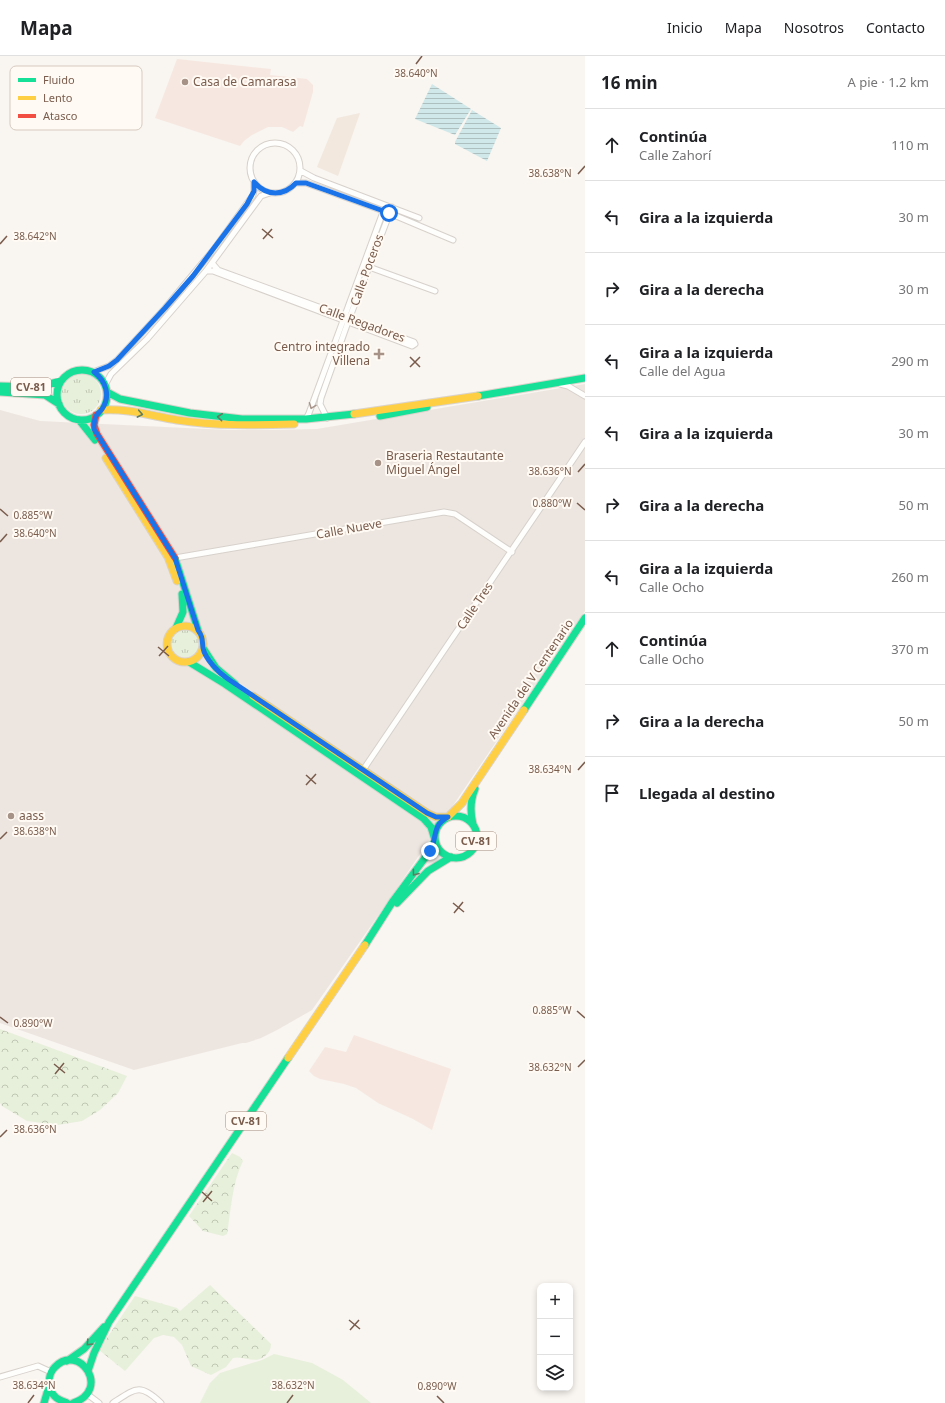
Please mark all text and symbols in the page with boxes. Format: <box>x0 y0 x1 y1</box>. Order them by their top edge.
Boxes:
text: Mapa <box>20 15 73 41</box>
text: Inicio <box>667 18 703 37</box>
text: Mapa <box>725 18 762 37</box>
text: Nosotros <box>784 18 844 37</box>
text: Contacto <box>866 18 925 37</box>
legend <box>10 66 142 130</box>
text: 38.640°N <box>394 66 438 80</box>
text: 16 min <box>601 71 658 94</box>
text: Fluido <box>43 72 75 87</box>
place label: Casa de Camarasa <box>193 73 296 90</box>
text: A pie · 1.2 km <box>848 73 929 91</box>
marker: Casa de Camarasa <box>180 77 190 87</box>
text: Lento <box>43 90 73 105</box>
text: Atasco <box>43 108 78 123</box>
text: Continúa <box>639 126 707 146</box>
icon: ahead <box>601 134 623 156</box>
text: 110 m <box>891 136 929 154</box>
text: Calle Zahorí <box>639 146 711 164</box>
text: 38.638°N <box>528 166 572 180</box>
route start <box>380 204 398 222</box>
icon: left <box>601 206 623 228</box>
text: Gira a la izquierda <box>639 207 773 227</box>
text: 30 m <box>899 208 929 226</box>
text: 38.642°N <box>13 229 57 243</box>
street label: Calle Poceros <box>346 231 387 308</box>
icon: right <box>601 278 623 300</box>
text: Gira a la derecha <box>639 279 764 299</box>
text: 30 m <box>899 280 929 298</box>
street label: Calle Regadores <box>317 299 408 346</box>
place label: Centro integrado Villena <box>274 338 370 369</box>
text: Gira a la izquierda <box>639 342 773 362</box>
marker: Centro integrado Villena <box>373 348 385 360</box>
icon: left <box>601 350 623 372</box>
text: 290 m <box>891 352 929 370</box>
text: Calle del Agua <box>639 362 726 380</box>
road number: CV-81 <box>11 378 51 396</box>
one-way arrow <box>308 402 316 409</box>
one-way arrow <box>137 409 143 418</box>
one-way arrow <box>217 413 223 422</box>
icon: left <box>601 422 623 444</box>
text: Gira a la izquierda <box>639 423 773 443</box>
text: 30 m <box>899 424 929 442</box>
place label: Braseria Restautante Miguel Ángel <box>386 447 504 478</box>
marker: Braseria Restautante Miguel Ángel <box>373 458 383 468</box>
text: 38.636°N <box>528 464 572 478</box>
icon: right <box>601 494 623 516</box>
text: Gira a la derecha <box>639 495 764 515</box>
text: 0.880°W <box>532 496 572 510</box>
text: 50 m <box>899 496 929 514</box>
text: 0.885°W <box>13 508 53 522</box>
street label: Calle Nueve <box>315 514 383 543</box>
text: 38.640°N <box>13 526 57 540</box>
text: Gira a la izquierda <box>639 558 773 578</box>
icon: left <box>601 566 623 588</box>
text: 260 m <box>891 568 929 586</box>
street label: Calle Tres <box>453 578 497 633</box>
text: Calle Ocho <box>639 578 704 596</box>
street label: Avenida del V Centenario <box>484 615 577 742</box>
text: Continúa <box>639 630 707 650</box>
icon: ahead <box>601 638 623 660</box>
text: 370 m <box>891 640 929 658</box>
text: Calle Ocho <box>639 650 704 668</box>
icon: right <box>601 710 623 732</box>
text: Gira a la derecha <box>639 711 764 731</box>
text: 50 m <box>899 712 929 730</box>
text: 38.634°N <box>528 762 572 776</box>
icon: arrive <box>601 782 623 804</box>
text: Llegada al destino <box>639 783 775 803</box>
place label: aass <box>19 807 44 824</box>
marker: aass <box>6 811 16 821</box>
text: 38.638°N <box>13 824 57 838</box>
road number: CV-81 <box>456 832 496 850</box>
route end <box>421 842 439 860</box>
one-way arrow <box>412 868 419 875</box>
text: 0.885°W <box>532 1003 572 1017</box>
text: 0.890°W <box>13 1016 53 1030</box>
text: 38.632°N <box>528 1060 572 1074</box>
road number: CV-81 <box>226 1112 266 1130</box>
text: 38.636°N <box>13 1122 57 1136</box>
map controls <box>537 1283 573 1391</box>
button: + <box>537 1283 573 1319</box>
button: − <box>537 1319 573 1355</box>
one-way arrow <box>86 1338 94 1346</box>
button: layers <box>537 1355 573 1391</box>
text: 38.634°N <box>12 1378 56 1392</box>
text: 38.632°N <box>271 1378 315 1392</box>
text: 0.890°W <box>417 1379 457 1393</box>

